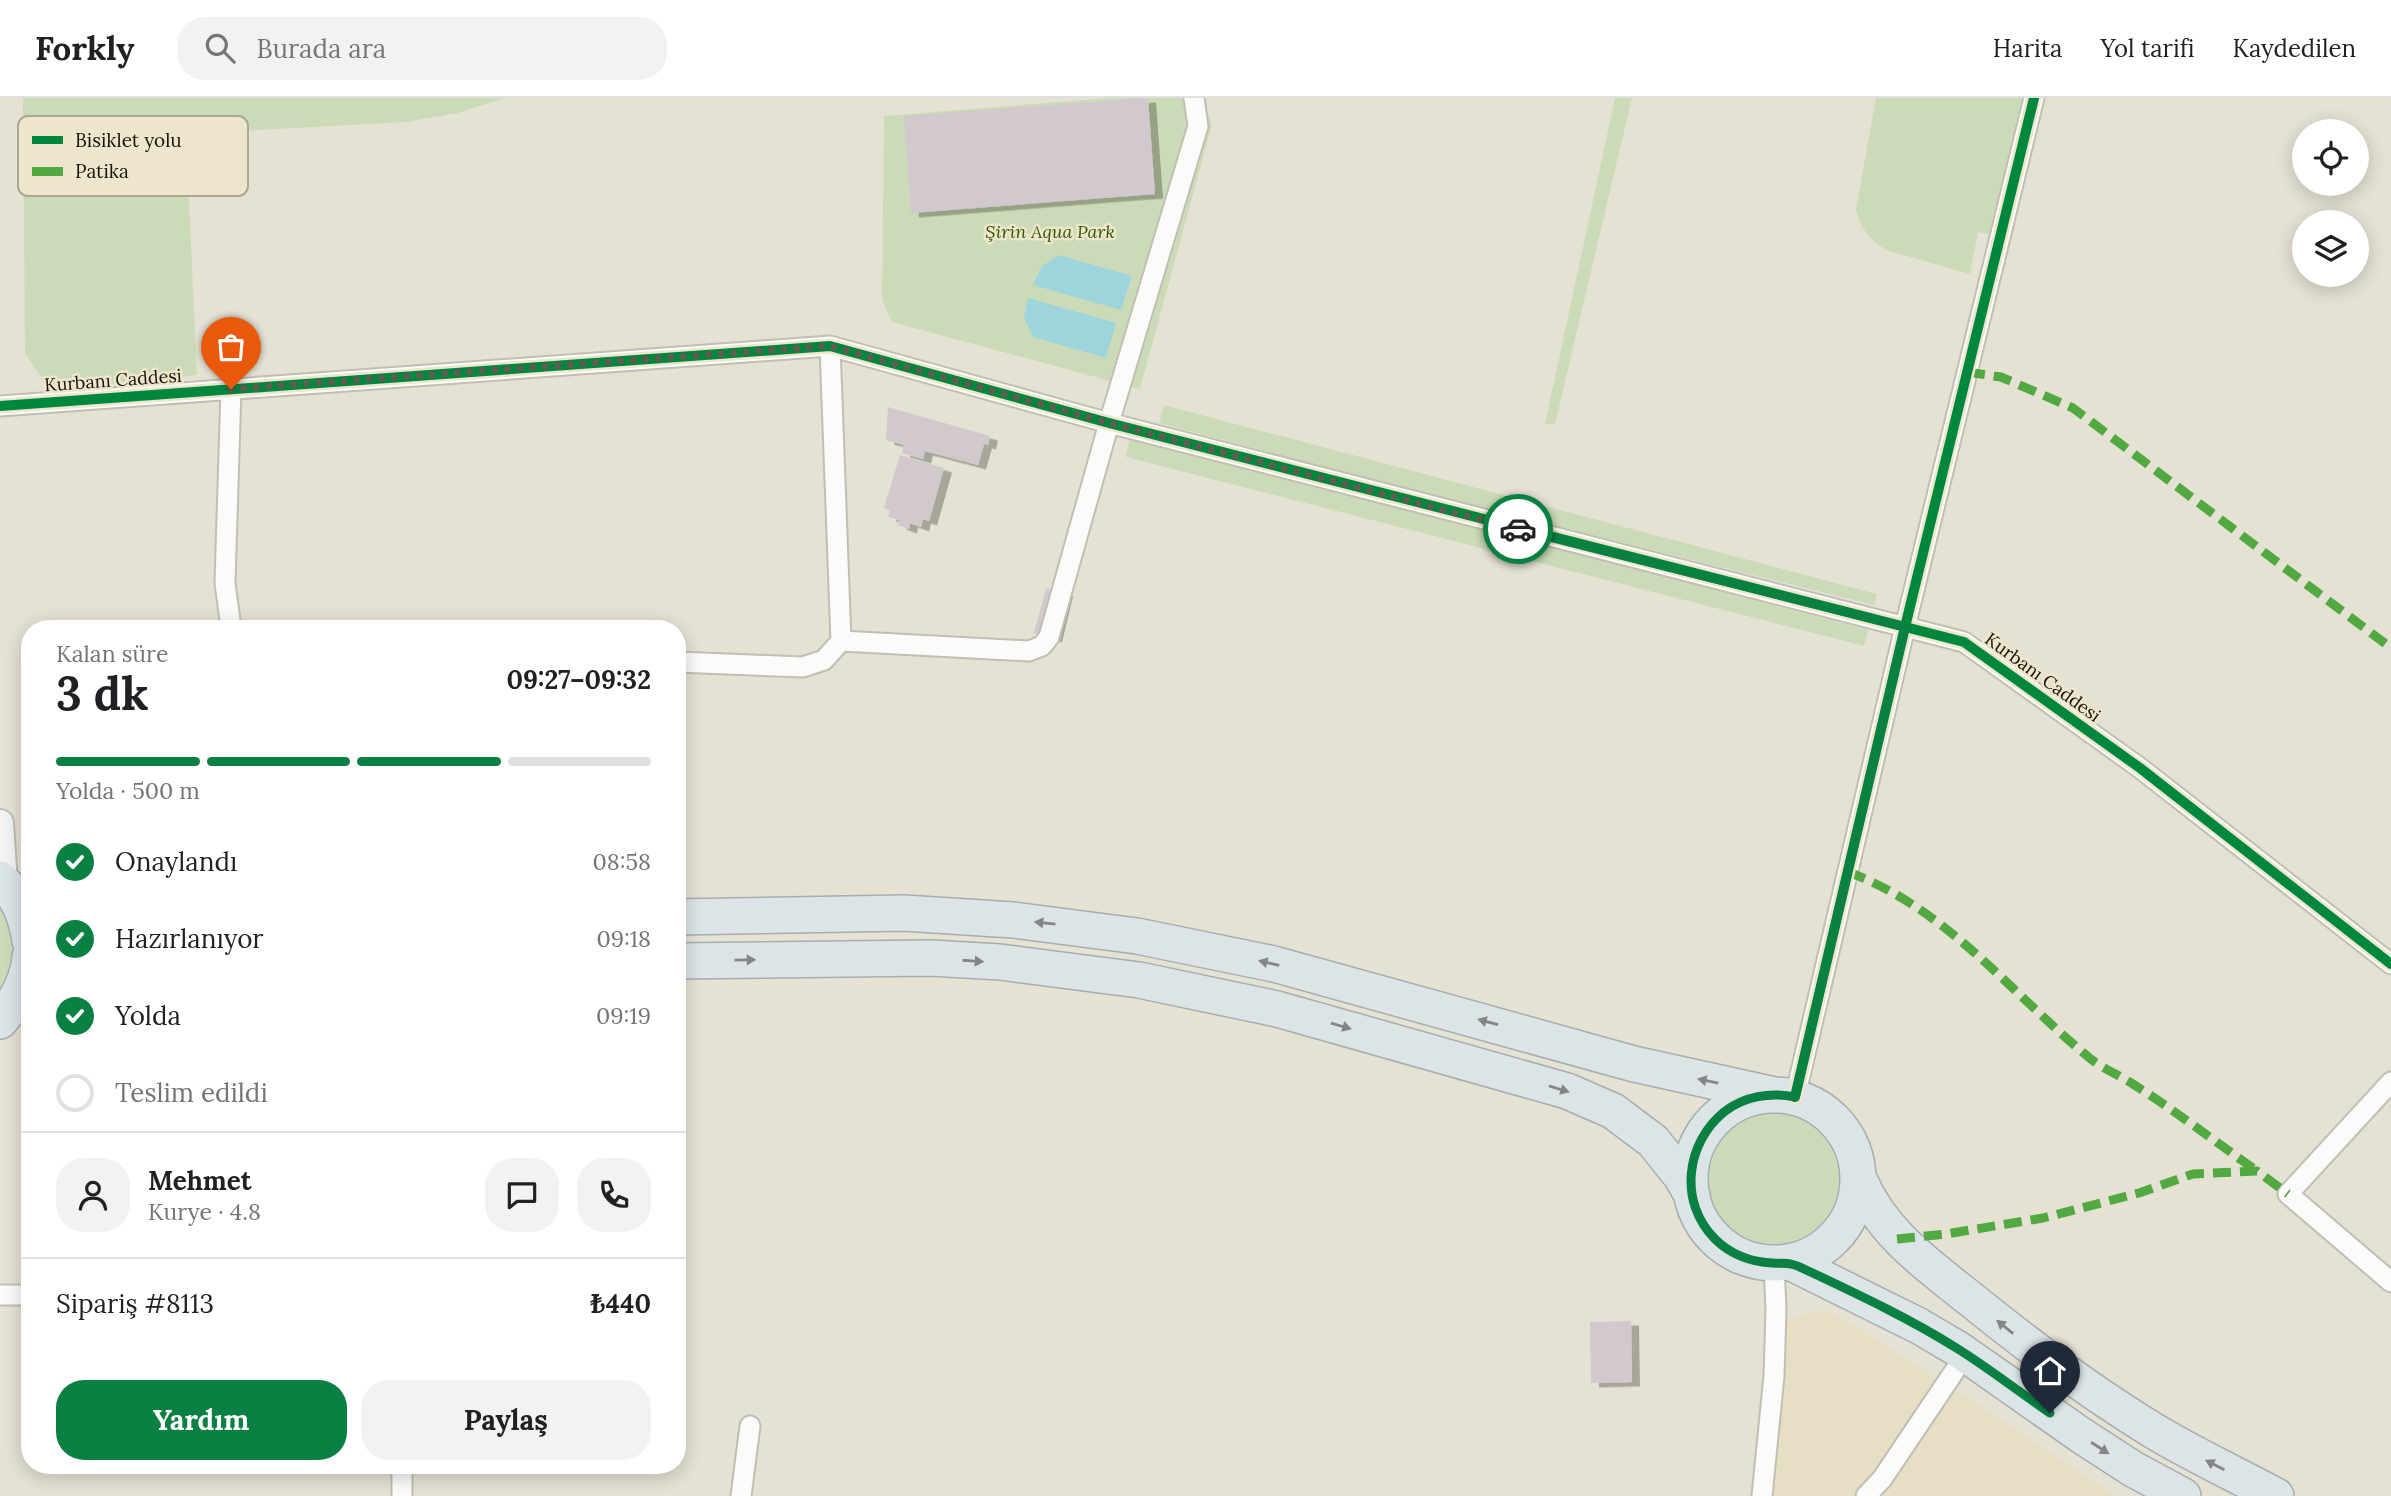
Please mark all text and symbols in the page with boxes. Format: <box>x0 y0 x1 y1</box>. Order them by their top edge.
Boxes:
search box <box>177 17 667 80</box>
text: Forkly <box>35 27 135 69</box>
icon: search <box>201 29 239 67</box>
text: Burada ara <box>257 32 386 65</box>
text: Harita <box>1993 33 2062 64</box>
text: Yol tarifi <box>2100 33 2195 64</box>
text: Kaydedilen <box>2233 33 2356 64</box>
legend <box>18 116 248 196</box>
map controls <box>2292 119 2369 287</box>
button: locate <box>2292 119 2369 196</box>
text: Bisiklet yolu <box>75 128 182 152</box>
text: Patika <box>75 159 129 183</box>
button: layers <box>2292 210 2369 287</box>
park label: Şirin Aqua Park <box>985 220 1115 243</box>
pin <box>201 317 261 389</box>
icon: bag <box>212 328 250 366</box>
street label: Kurbanı Caddesi <box>44 364 182 396</box>
courier <box>1483 494 1553 564</box>
icon: car <box>1499 510 1537 548</box>
street label: Kurbanı Caddesi <box>1981 627 2105 727</box>
text: Kalan süre <box>56 639 168 668</box>
text: 09:27–09:32 <box>506 663 651 696</box>
text: 3 dk <box>56 664 149 723</box>
text: Yolda · 500 m <box>56 776 200 805</box>
icon: check <box>56 843 94 881</box>
text: Onaylandı <box>115 845 237 878</box>
text: 08:58 <box>593 847 651 876</box>
one-way arrow <box>1034 918 1056 929</box>
icon: check <box>56 920 94 958</box>
text: Hazırlanıyor <box>115 922 264 955</box>
text: 09:18 <box>596 924 651 953</box>
one-way arrow <box>735 954 757 966</box>
one-way arrow <box>962 955 984 966</box>
one-way arrow <box>1258 957 1280 968</box>
icon: check <box>56 997 94 1035</box>
text: Yolda <box>115 999 181 1032</box>
text: 09:19 <box>596 1001 651 1030</box>
one-way arrow <box>1477 1017 1498 1027</box>
one-way arrow <box>1330 1021 1352 1032</box>
text: Teslim edildi <box>115 1076 268 1109</box>
one-way arrow <box>1697 1076 1719 1087</box>
one-way arrow <box>1549 1085 1570 1095</box>
button: person <box>56 1158 130 1232</box>
button: chat <box>485 1158 559 1232</box>
button: phone <box>577 1158 651 1232</box>
text: Mehmet <box>148 1164 251 1197</box>
text: Kurye · 4.8 <box>148 1197 261 1226</box>
text: Sipariş #8113 <box>56 1287 214 1320</box>
text: ₺440 <box>590 1287 651 1320</box>
one-way arrow <box>1996 1320 2014 1335</box>
pin <box>2020 1341 2080 1413</box>
icon: home <box>2031 1352 2069 1390</box>
button: Yardım <box>56 1380 347 1460</box>
button: Paylaş <box>361 1380 651 1460</box>
one-way arrow <box>2090 1441 2110 1454</box>
one-way arrow <box>2205 1459 2225 1470</box>

